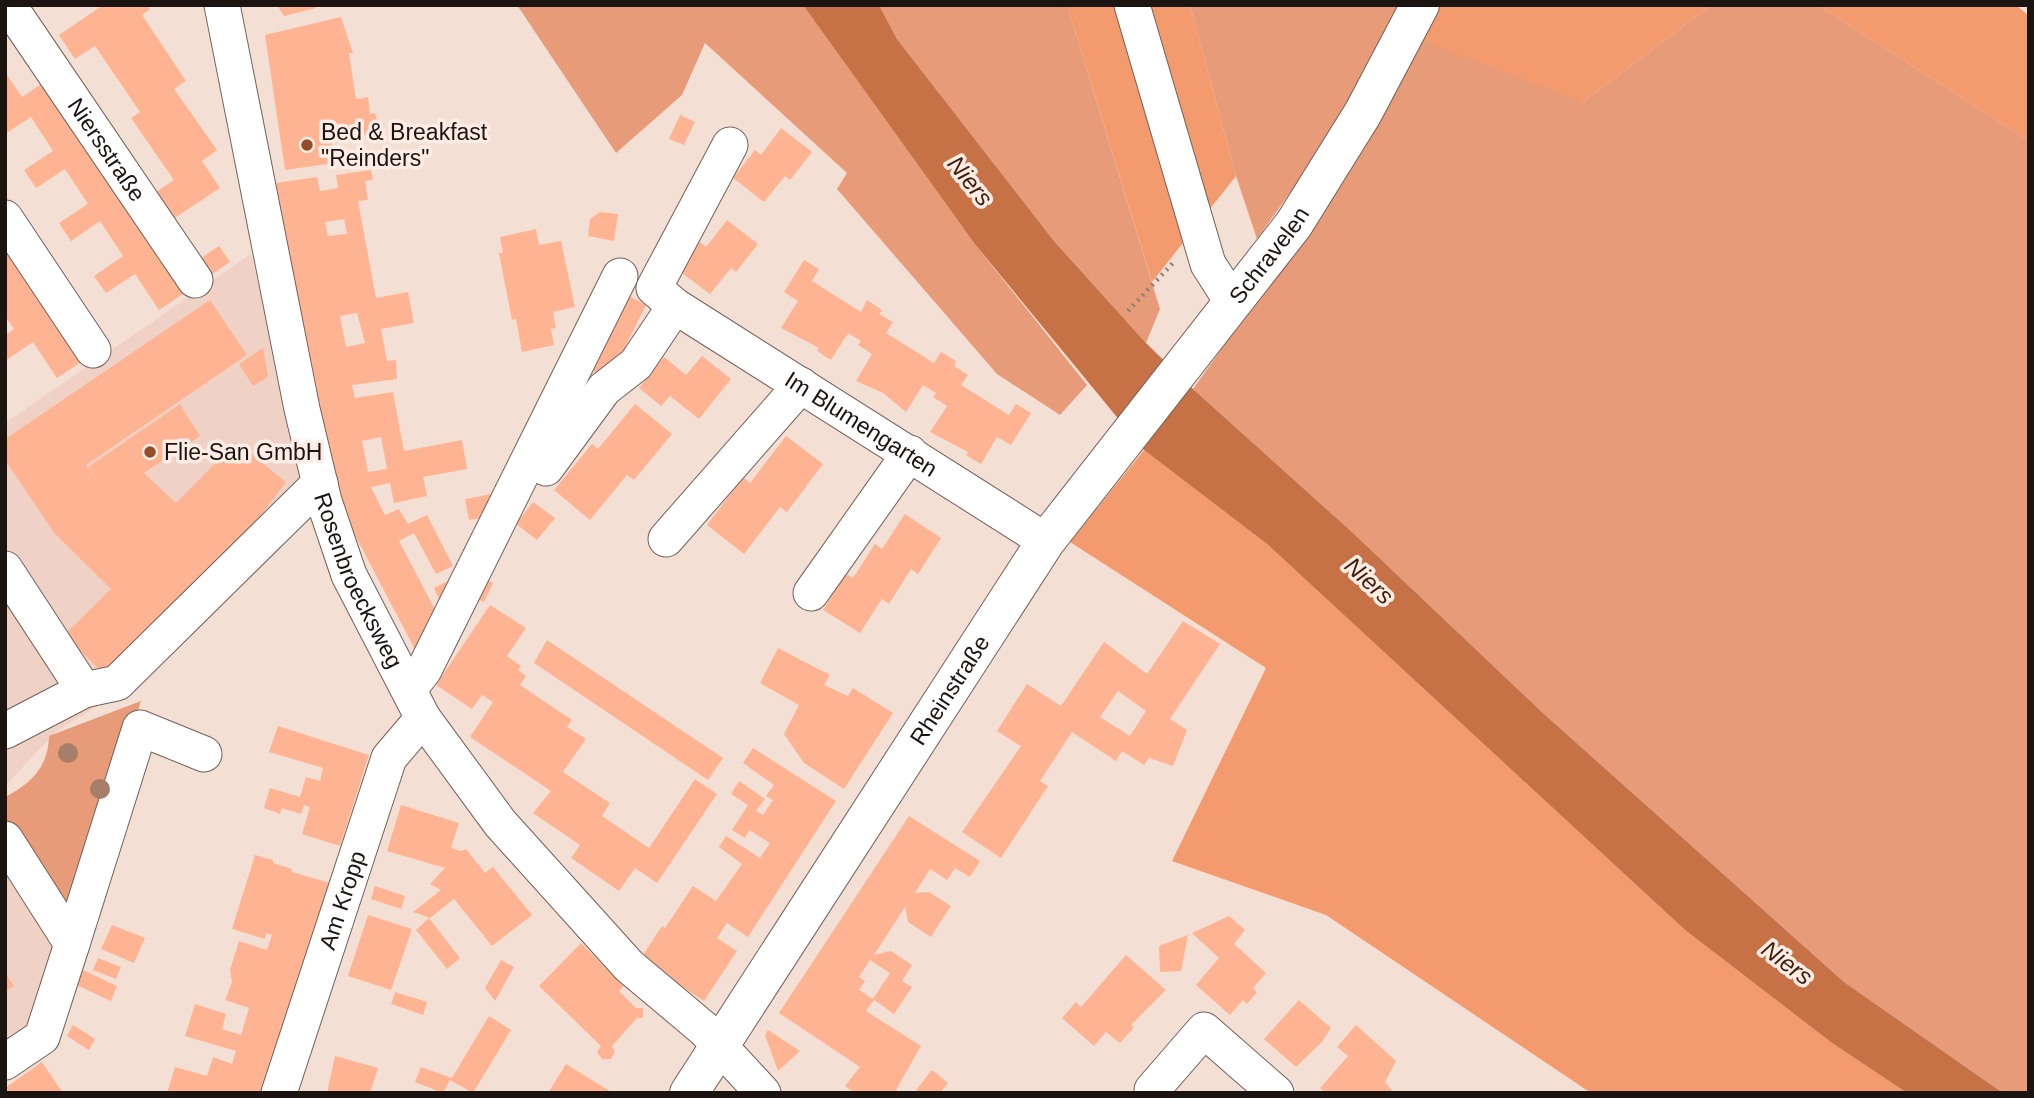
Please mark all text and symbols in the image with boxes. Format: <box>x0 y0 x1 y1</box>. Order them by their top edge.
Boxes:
street label: Niersstraße <box>63 93 151 206</box>
place label: Bed & Breakfast "Reinders" <box>321 119 488 171</box>
marker: Bed & Breakfast "Reinders" <box>299 137 315 153</box>
water label: Niers <box>942 150 999 211</box>
street label: Schravelen <box>1224 202 1314 309</box>
street label: Im Blumengarten <box>780 366 942 482</box>
place label: Flie-San GmbH <box>164 439 322 465</box>
marker: Flie-San GmbH <box>142 444 158 460</box>
street label: Rosenbroecksweg <box>309 489 408 673</box>
water label: Niers <box>1340 552 1399 610</box>
street label: Rheinstraße <box>905 630 995 750</box>
street label: Am Kropp <box>314 847 371 953</box>
water label: Niers <box>1757 935 1818 990</box>

